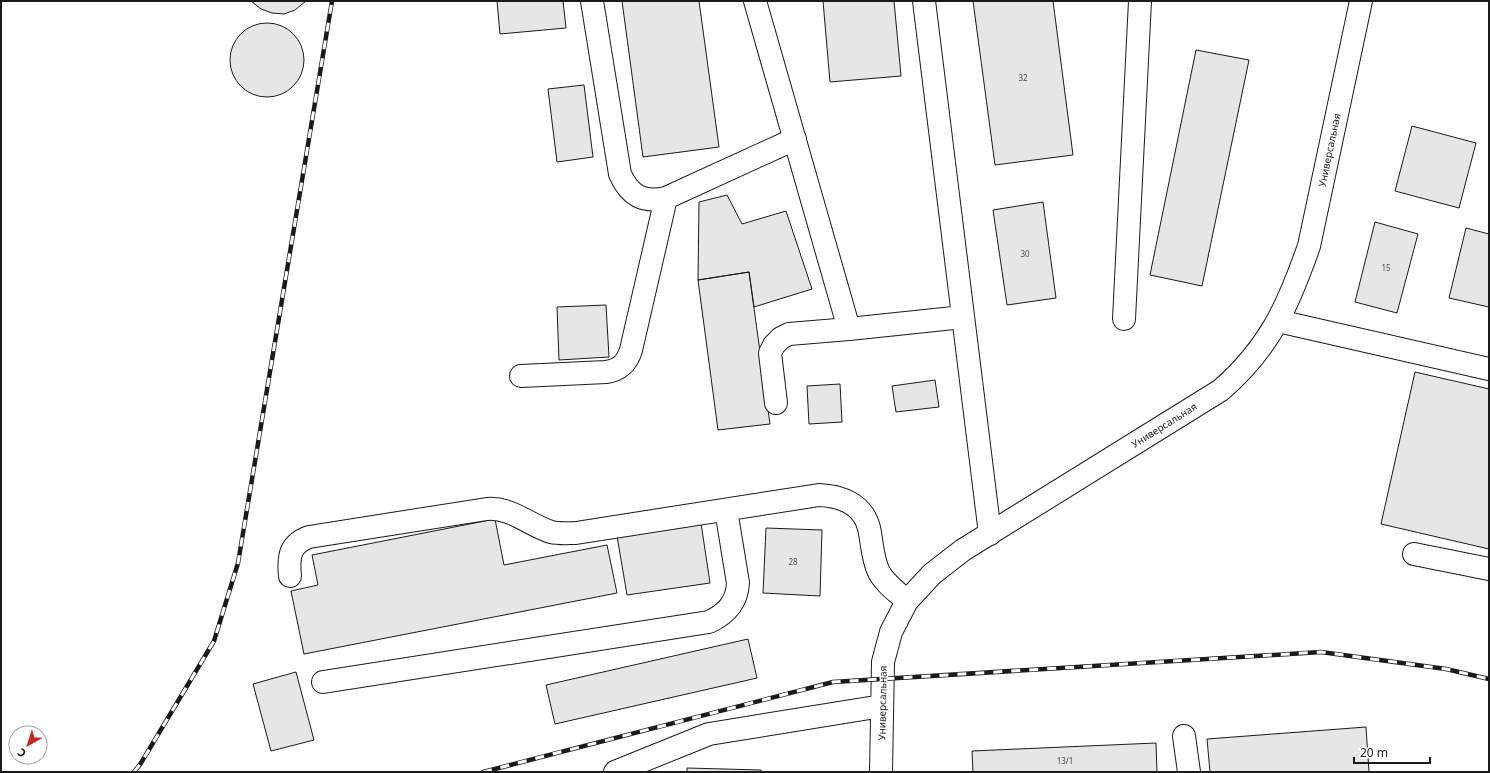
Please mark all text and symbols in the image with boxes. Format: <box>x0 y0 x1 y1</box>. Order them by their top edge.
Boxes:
house number: 32 <box>1018 72 1028 83</box>
street label: Универсальная <box>1314 112 1344 188</box>
house number: 30 <box>1020 248 1030 259</box>
house number: 15 <box>1381 262 1391 273</box>
street label: Универсальная <box>1129 399 1199 451</box>
house number: 28 <box>788 556 798 567</box>
street label: Универсальная <box>874 665 890 741</box>
north arrow <box>8 725 48 765</box>
scale bar <box>1354 739 1430 765</box>
text: 20 m <box>1360 744 1388 761</box>
text: С <box>14 745 29 761</box>
house number: 13/1 <box>1057 755 1073 766</box>

